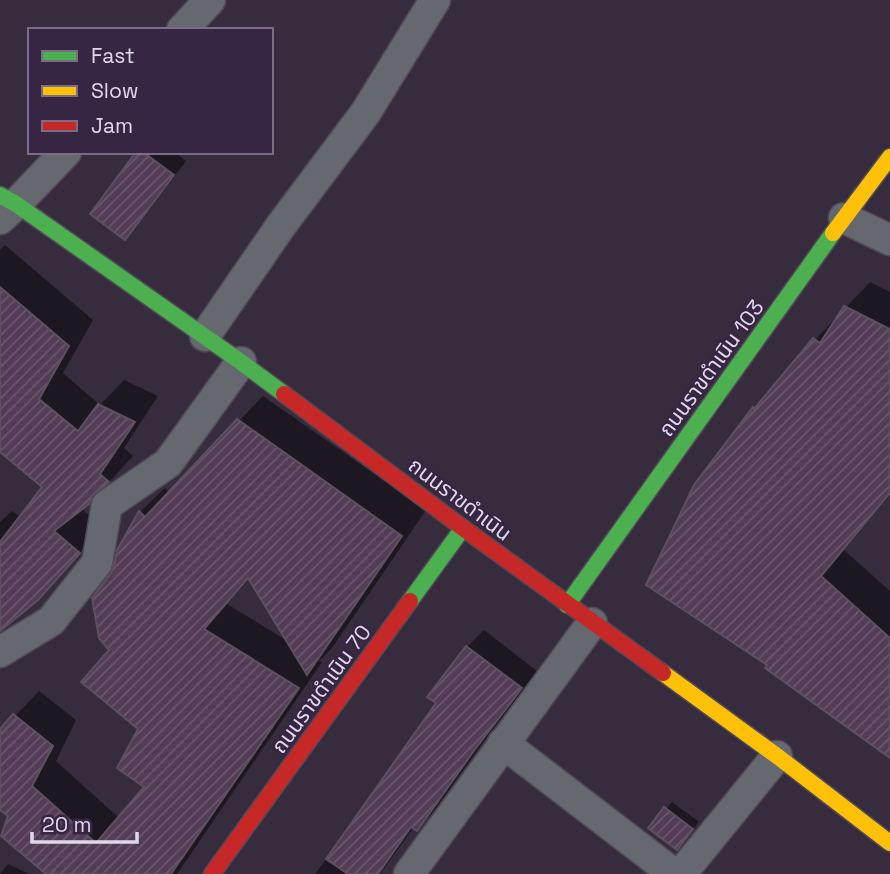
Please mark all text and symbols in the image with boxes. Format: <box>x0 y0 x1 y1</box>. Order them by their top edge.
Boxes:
legend <box>28 28 273 154</box>
text: Fast <box>91 42 135 69</box>
text: Slow <box>91 77 139 104</box>
text: Jam <box>91 112 133 139</box>
street label: ถนนราขดำเนิน 103 <box>652 294 770 442</box>
street label: ถนนราขดำเนิน <box>403 452 517 546</box>
street label: ถนนราขดำเนิน 70 <box>265 619 377 759</box>
scale bar <box>32 800 136 844</box>
text: 20 m <box>42 811 92 838</box>

